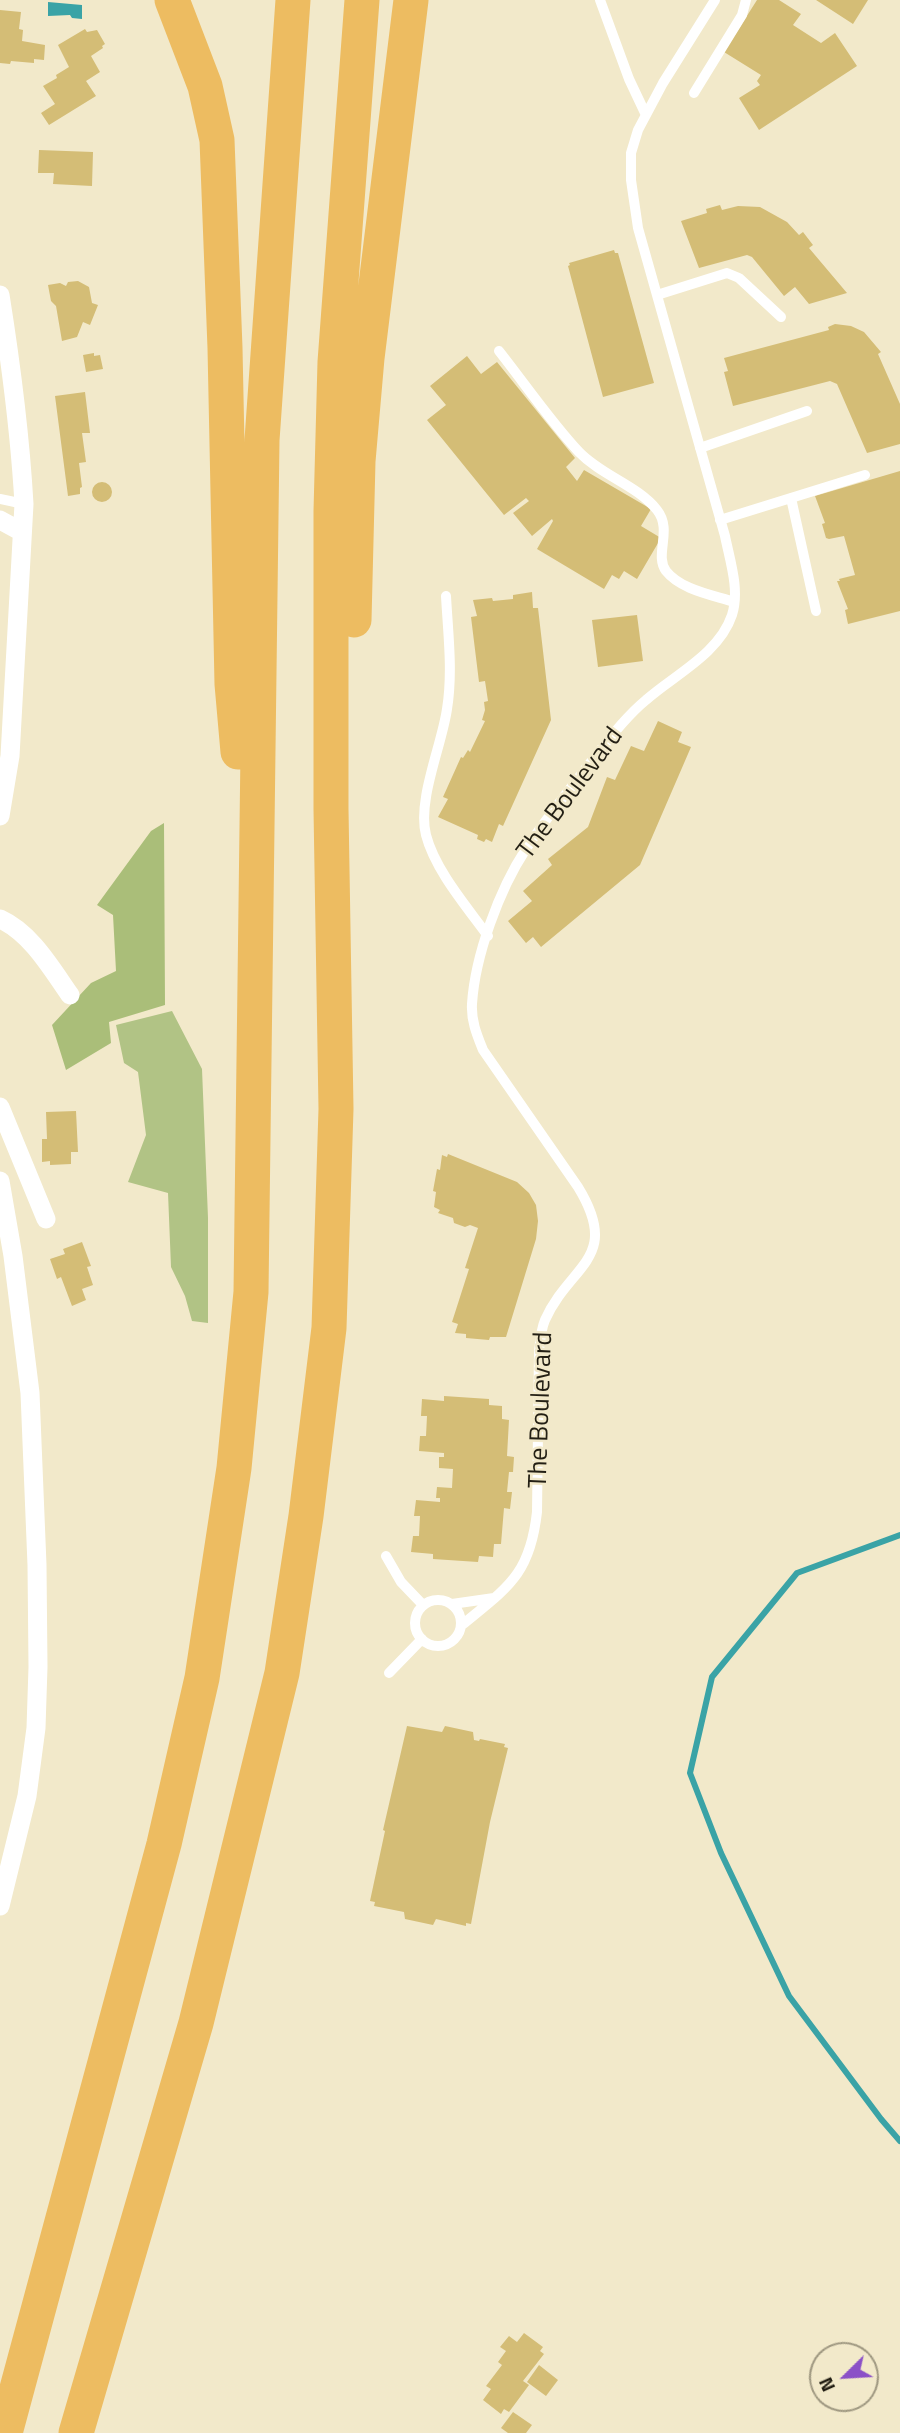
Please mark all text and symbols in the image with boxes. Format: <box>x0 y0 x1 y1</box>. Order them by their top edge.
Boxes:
street label: The Boulevard <box>511 722 631 866</box>
street label: The Boulevard <box>524 1331 560 1489</box>
north arrow <box>809 2342 879 2412</box>
text: N <box>810 2373 842 2397</box>

